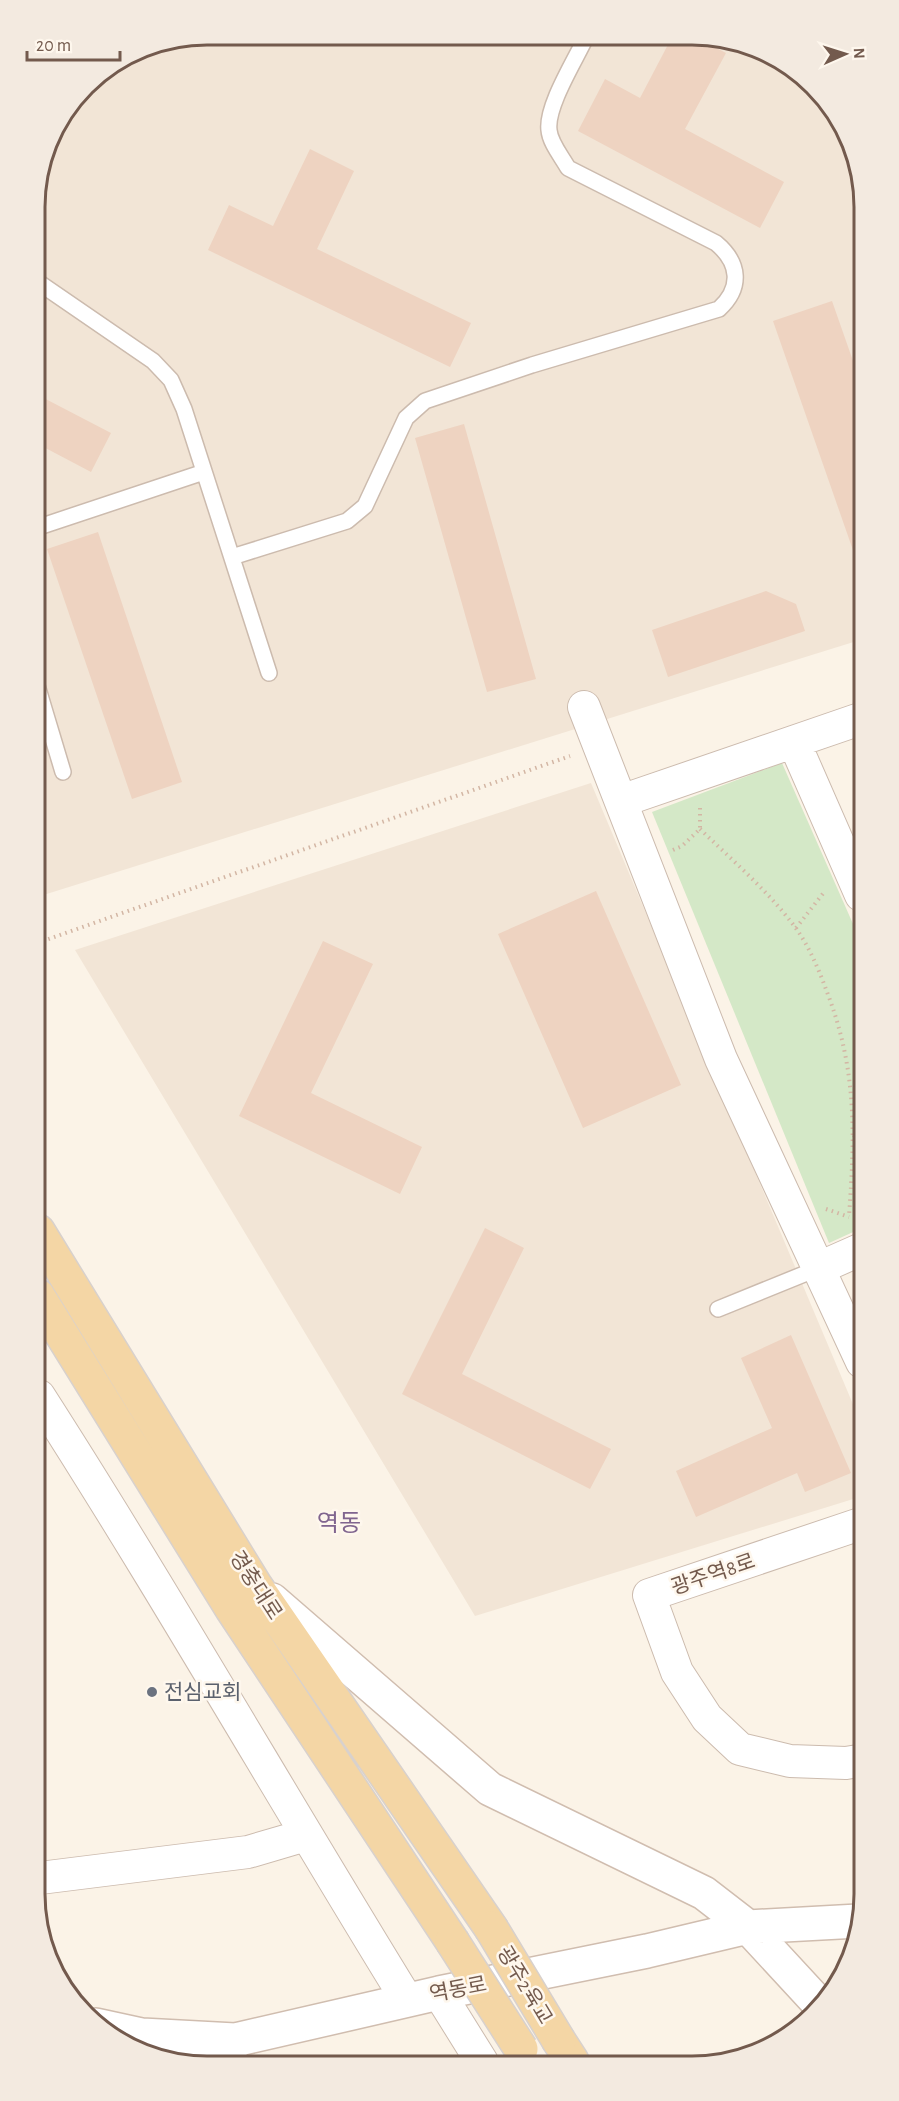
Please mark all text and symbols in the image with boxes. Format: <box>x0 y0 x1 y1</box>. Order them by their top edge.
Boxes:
scale bar <box>27 24 120 62</box>
north arrow <box>815 24 875 84</box>
text: 20 m <box>36 37 71 55</box>
text: N <box>851 47 867 59</box>
district label: 역동 <box>317 1511 361 1536</box>
street label: 경충대로 <box>226 1547 286 1623</box>
street label: 광주역8로 <box>668 1549 758 1599</box>
place label: 전심교회 <box>164 1681 241 1703</box>
marker: 전심교회 <box>145 1685 159 1699</box>
street label: 광주2육교 <box>493 1942 557 2028</box>
street label: 역동로 <box>427 1973 489 2005</box>

